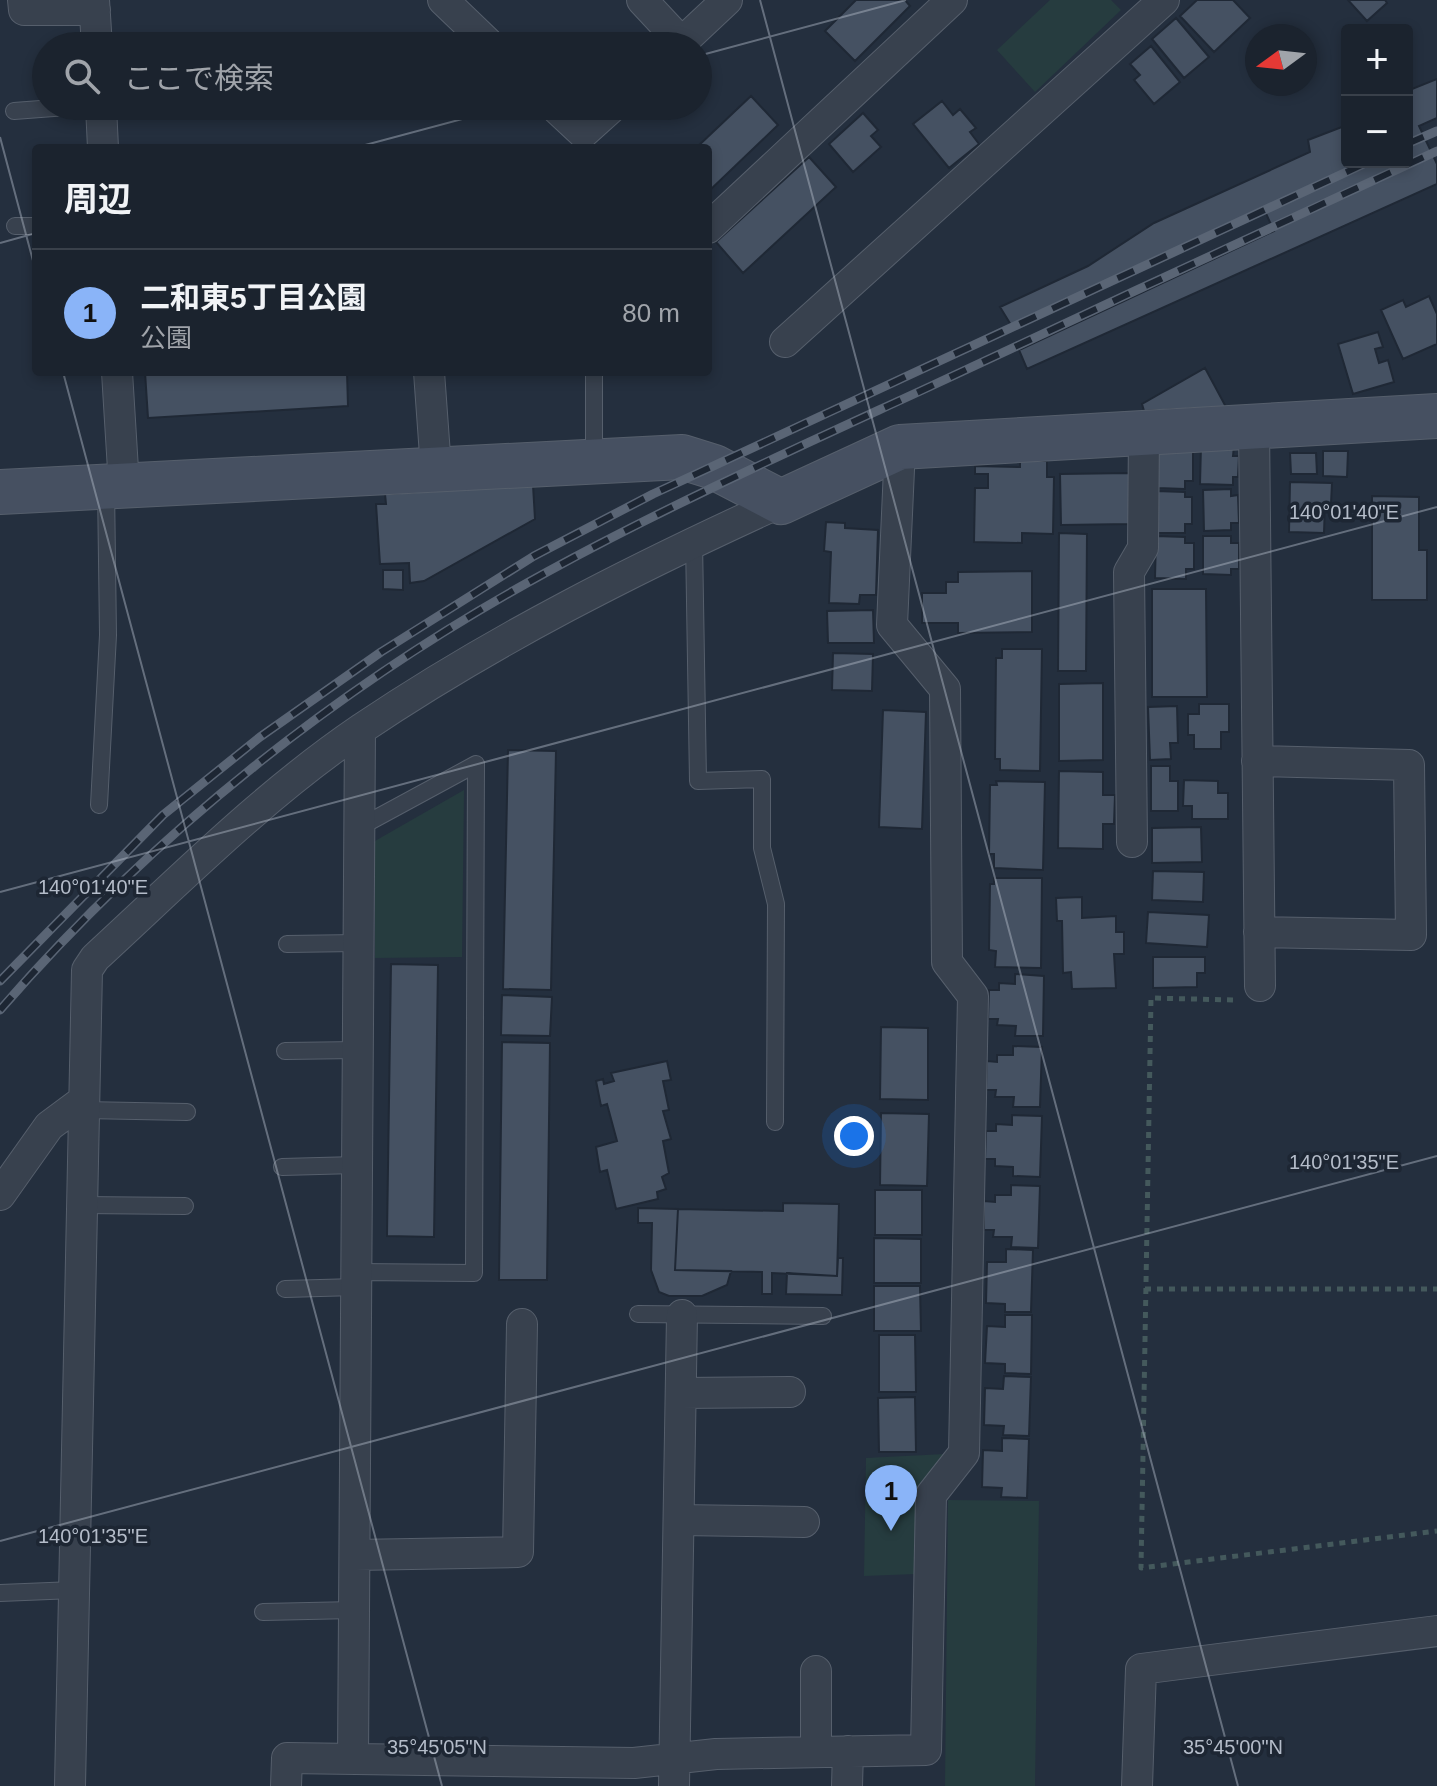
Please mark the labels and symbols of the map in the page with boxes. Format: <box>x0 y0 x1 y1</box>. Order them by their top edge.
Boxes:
north arrow <box>1245 24 1317 96</box>
text: 140°01'40"E <box>1289 501 1399 523</box>
text: 140°01'40"E <box>38 876 148 898</box>
your location <box>834 1116 874 1156</box>
text: 140°01'35"E <box>1289 1151 1399 1173</box>
pin: 1 <box>865 1465 917 1531</box>
text: 140°01'35"E <box>38 1525 148 1547</box>
text: 35°45'05"N <box>387 1736 487 1758</box>
text: 35°45'00"N <box>1183 1736 1283 1758</box>

